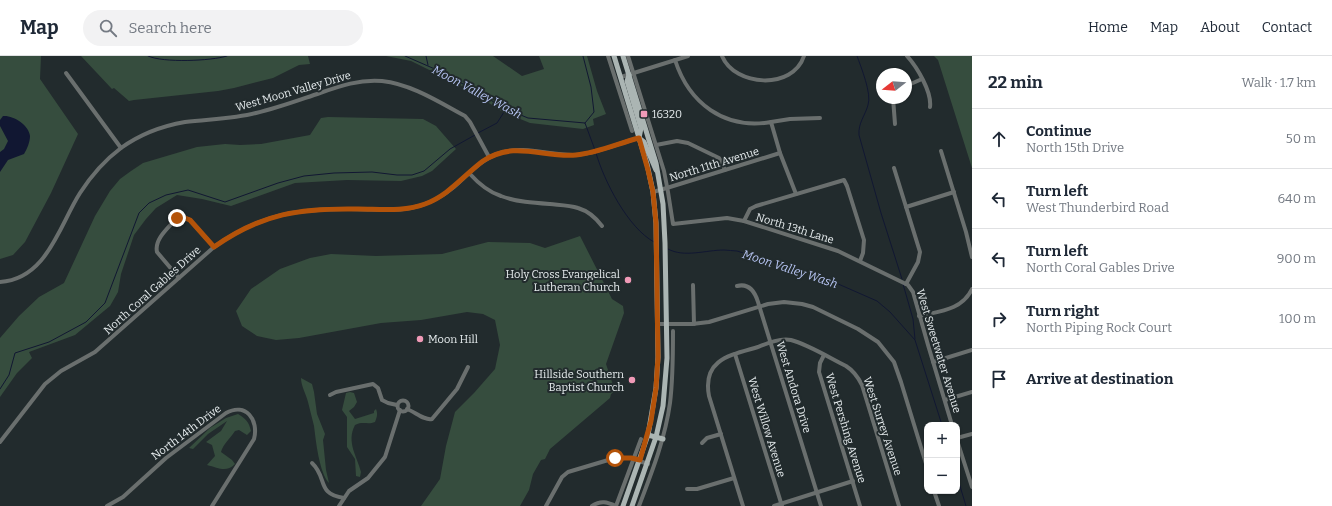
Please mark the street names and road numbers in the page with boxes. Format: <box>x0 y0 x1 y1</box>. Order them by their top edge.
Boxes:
street label: West Moon Valley Drive <box>234 69 352 114</box>
street label: North 11th Avenue <box>668 145 761 184</box>
street label: North 13th Lane <box>754 210 836 247</box>
street label: North Coral Gables Drive <box>101 243 203 337</box>
street label: West Sweetwater Avenue <box>913 288 964 415</box>
street label: West Andora Drive <box>773 340 814 435</box>
street label: West Pershing Avenue <box>823 372 868 485</box>
street label: West Willow Avenue <box>745 375 788 479</box>
street label: West Surrey Avenue <box>860 375 905 477</box>
street label: North 14th Drive <box>149 402 224 463</box>

